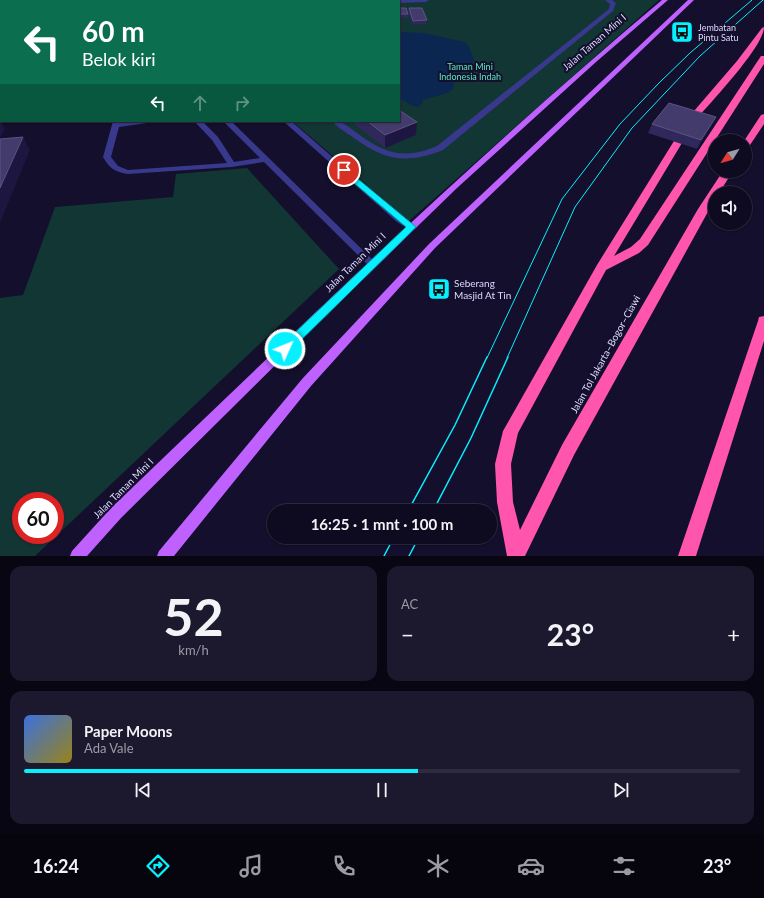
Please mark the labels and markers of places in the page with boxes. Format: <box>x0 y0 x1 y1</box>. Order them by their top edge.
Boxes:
bus stop icon: Jembatan Pintu Satu <box>669 19 695 45</box>
place label: Jembatan Pintu Satu <box>698 22 739 43</box>
pin <box>327 153 361 187</box>
bus stop icon: Seberang Masjid At Tin <box>426 276 452 302</box>
place label: Seberang Masjid At Tin <box>454 277 511 301</box>

